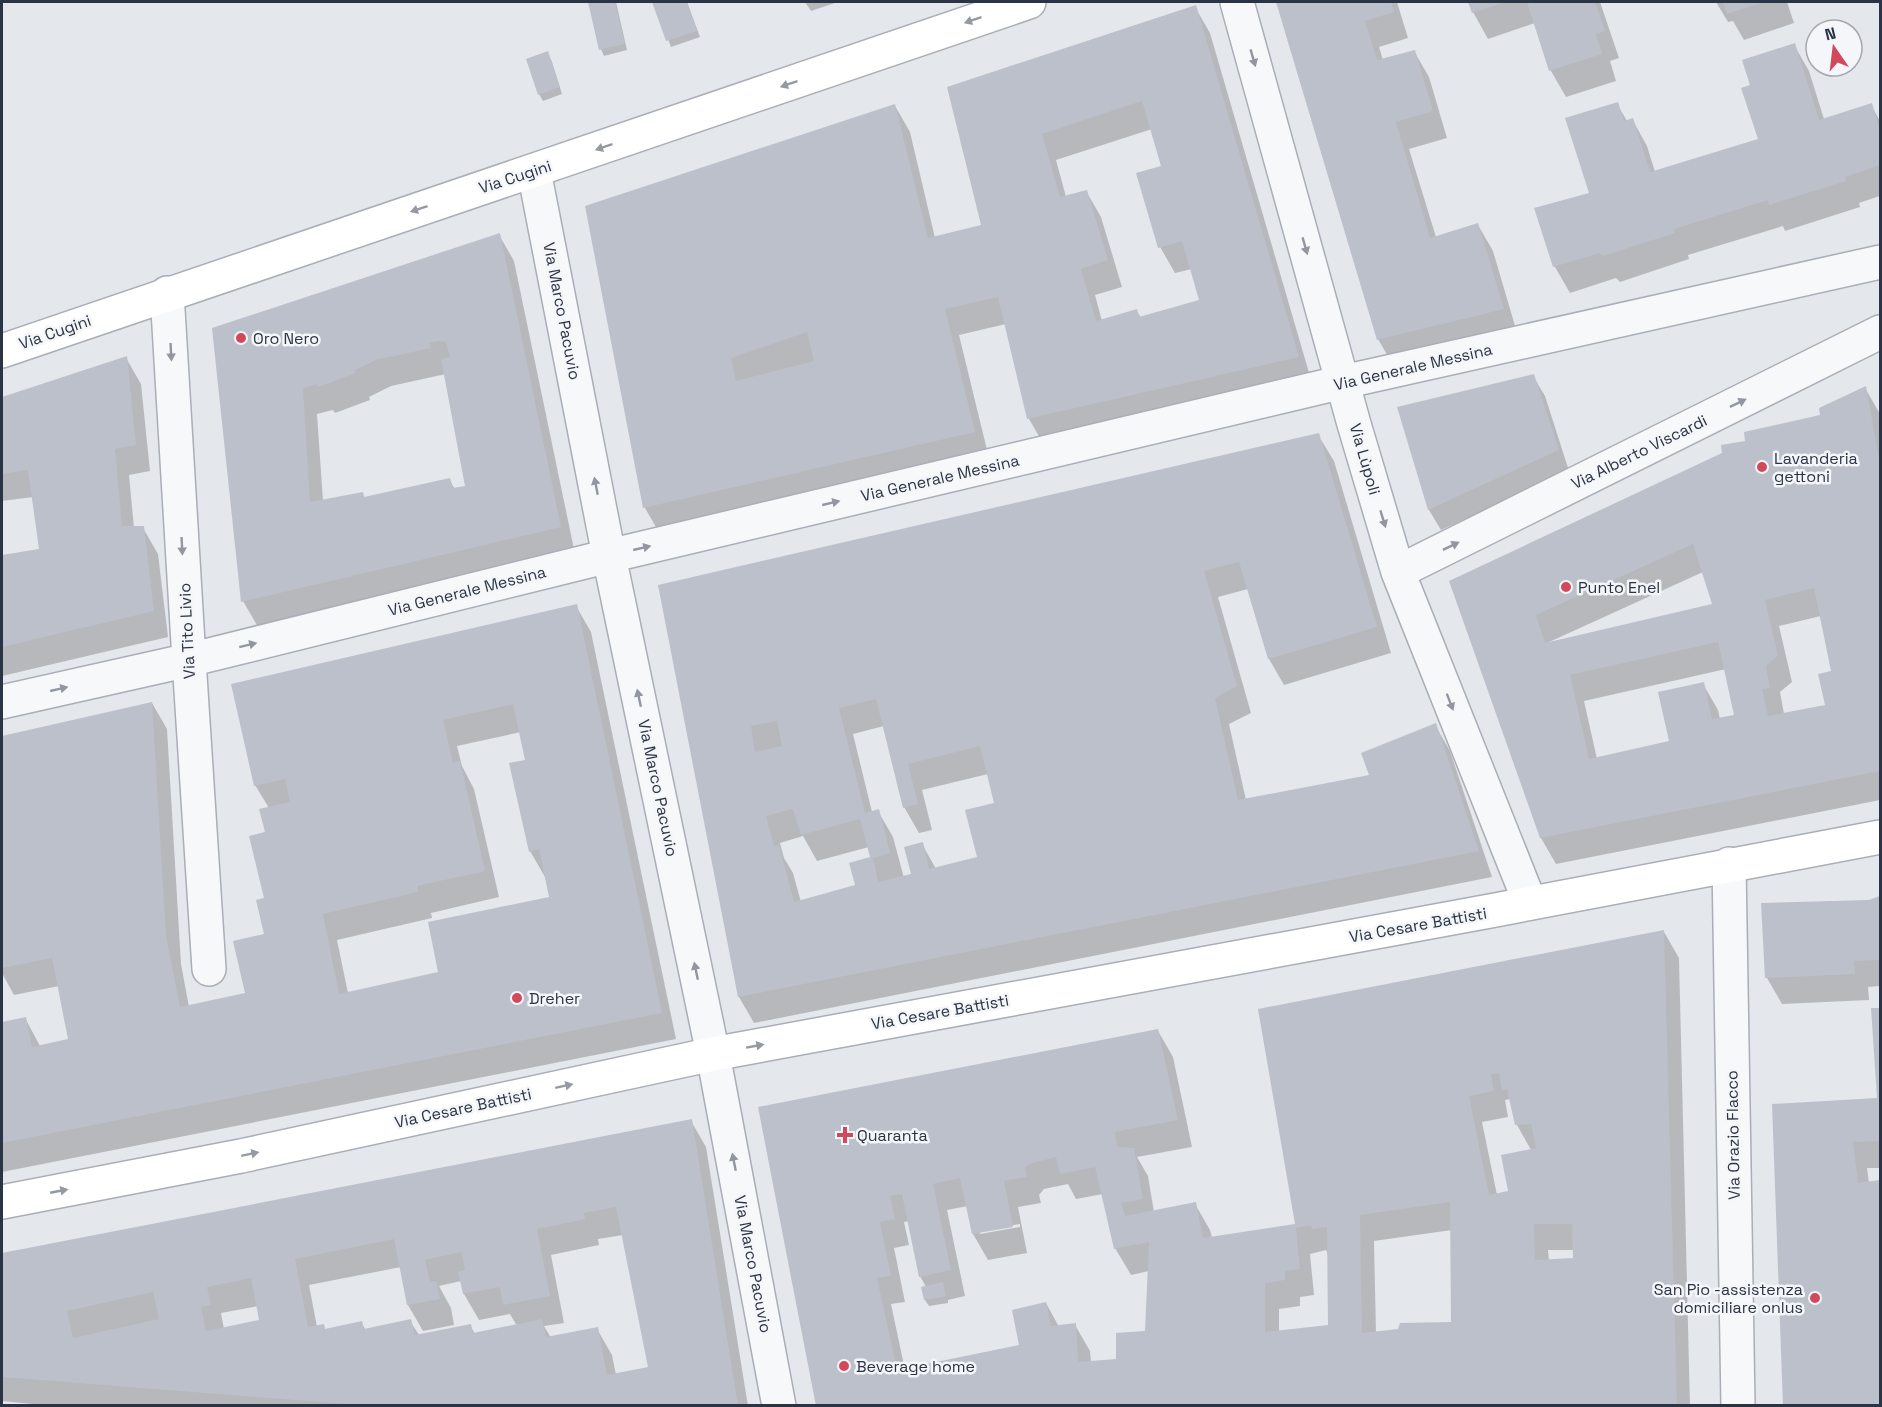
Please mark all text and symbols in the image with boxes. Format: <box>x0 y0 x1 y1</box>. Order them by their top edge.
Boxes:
one-way arrow <box>964 16 982 26</box>
north arrow <box>1804 18 1864 78</box>
text: N <box>1823 22 1838 45</box>
one-way arrow <box>1249 49 1258 67</box>
one-way arrow <box>780 79 798 89</box>
one-way arrow <box>595 143 613 153</box>
street label: Via Cugini <box>476 155 554 199</box>
one-way arrow <box>410 205 428 214</box>
one-way arrow <box>1301 237 1310 255</box>
street label: Via Marco Pacuvio <box>538 240 586 382</box>
street label: Via Cugini <box>16 310 94 354</box>
place label: Oro Nero <box>253 328 319 349</box>
marker: Oro Nero <box>234 331 248 345</box>
street label: Via Generale Messina <box>1332 339 1494 395</box>
one-way arrow <box>166 342 175 361</box>
one-way arrow <box>1730 398 1747 408</box>
street label: Via Alberto Viscardi <box>1568 410 1710 494</box>
street label: Via Lùpoli <box>1345 421 1385 497</box>
place label: Lavanderia gettoni <box>1774 448 1858 487</box>
street label: Via Generale Messina <box>859 450 1021 506</box>
marker: Lavanderia gettoni <box>1755 460 1769 474</box>
one-way arrow <box>591 476 600 495</box>
one-way arrow <box>822 498 841 508</box>
one-way arrow <box>1379 510 1388 528</box>
one-way arrow <box>178 537 187 556</box>
one-way arrow <box>1442 541 1459 550</box>
one-way arrow <box>632 543 651 552</box>
street label: Via Generale Messina <box>386 561 548 621</box>
place label: Punto Enel <box>1578 577 1660 598</box>
marker: Punto Enel <box>1559 580 1573 594</box>
street label: Via Tito Livio <box>174 582 200 680</box>
one-way arrow <box>239 639 258 649</box>
one-way arrow <box>49 684 68 694</box>
one-way arrow <box>634 688 643 707</box>
one-way arrow <box>1445 693 1455 711</box>
street label: Via Marco Pacuvio <box>633 717 683 859</box>
street label: Via Cesare Battisti <box>1347 903 1489 947</box>
one-way arrow <box>691 961 700 980</box>
place label: Dreher <box>529 988 580 1009</box>
street label: Via Cesare Battisti <box>869 990 1011 1034</box>
marker: Dreher <box>510 991 524 1005</box>
one-way arrow <box>746 1042 765 1051</box>
street label: Via Orazio Flacco <box>1721 1070 1745 1200</box>
one-way arrow <box>555 1081 574 1090</box>
street label: Via Cesare Battisti <box>393 1083 533 1133</box>
place label: Quaranta <box>857 1125 928 1146</box>
marker: Quaranta <box>838 1128 852 1142</box>
one-way arrow <box>241 1148 260 1158</box>
one-way arrow <box>729 1153 738 1172</box>
one-way arrow <box>50 1186 69 1195</box>
street label: Via Marco Pacuvio <box>729 1193 777 1335</box>
place label: San Pio -assistenza domiciliare onlus <box>1654 1279 1803 1318</box>
marker: San Pio -assistenza domiciliare onlus <box>1808 1291 1822 1305</box>
place label: Beverage home <box>856 1356 975 1377</box>
marker: Beverage home <box>837 1359 851 1373</box>

